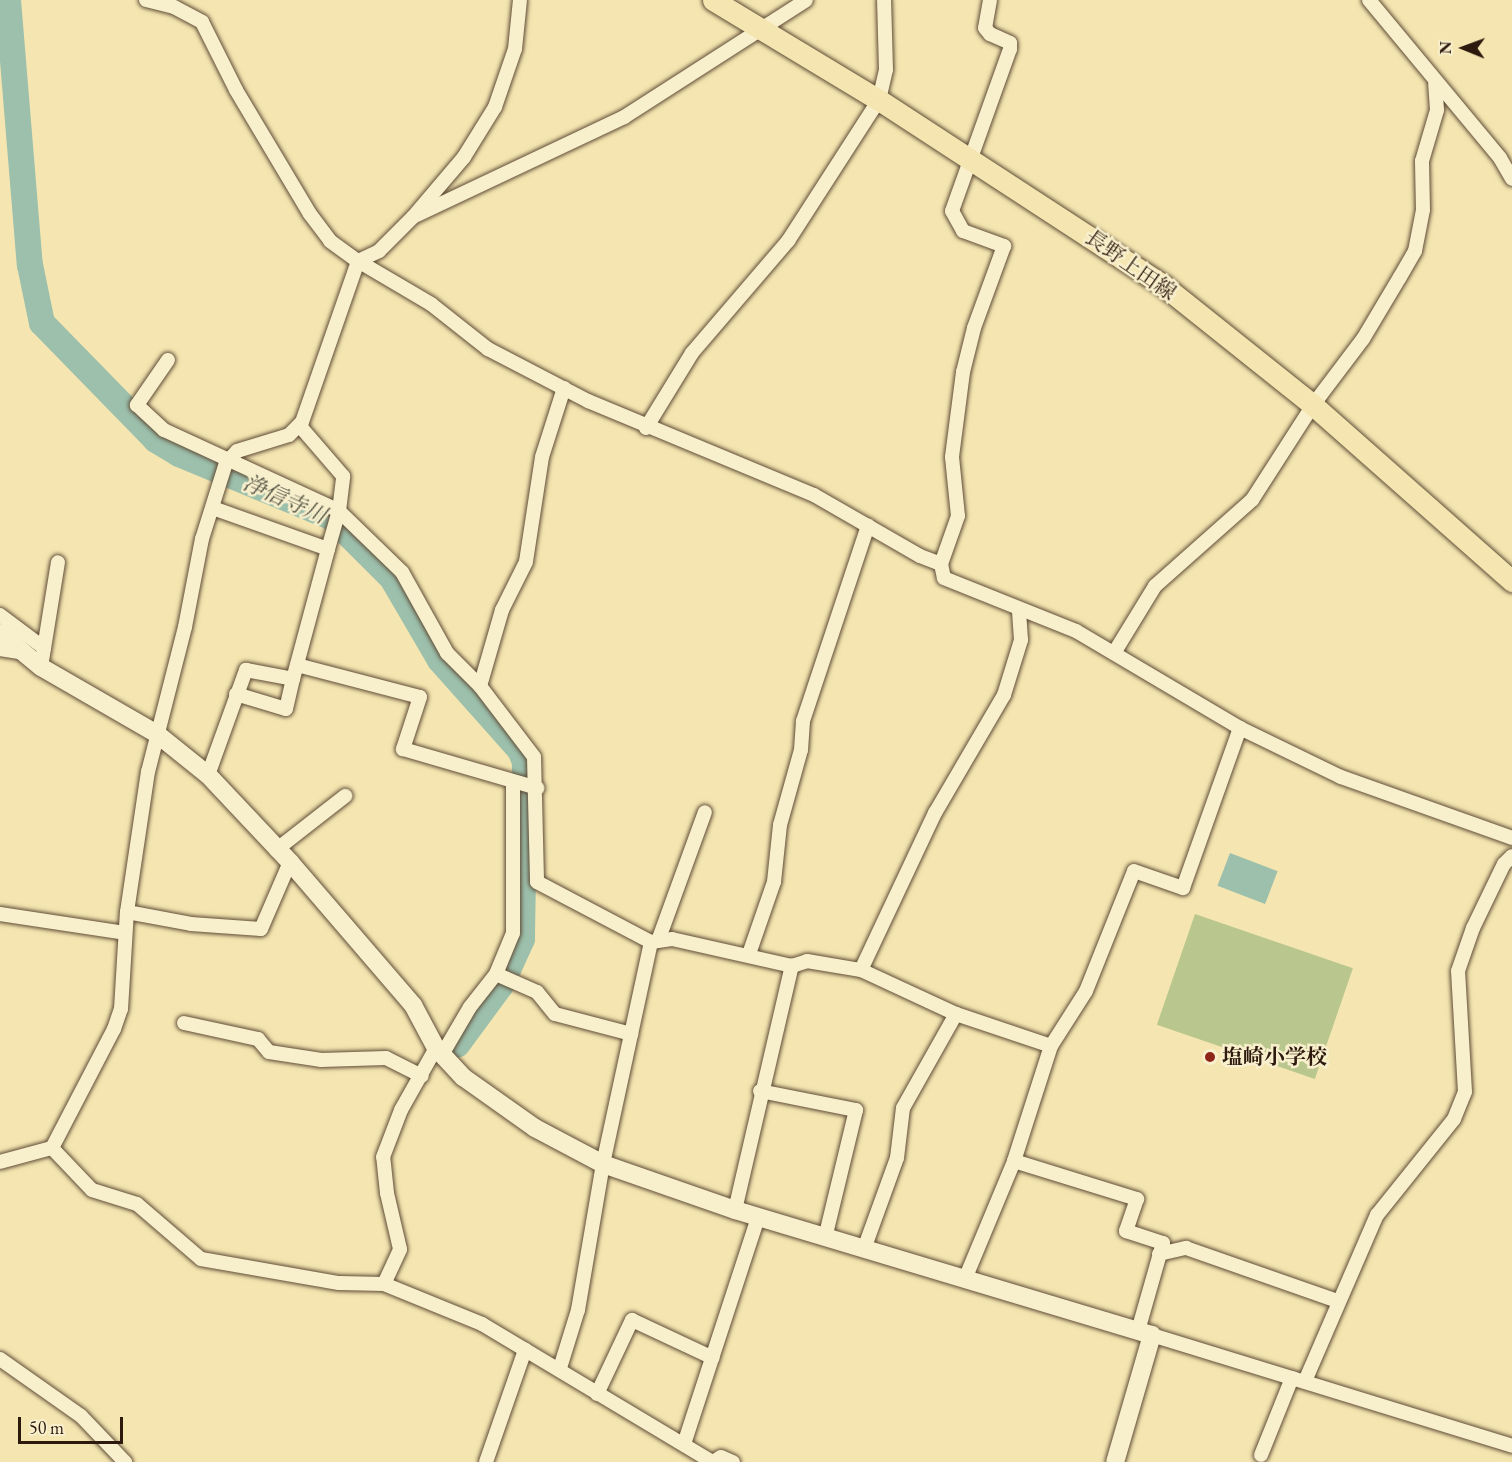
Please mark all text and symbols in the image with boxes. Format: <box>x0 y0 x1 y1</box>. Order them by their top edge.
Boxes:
north arrow <box>1434 18 1494 78</box>
text: N <box>1435 41 1456 54</box>
street label: 長野上田線 <box>1081 225 1181 305</box>
water label: 浄信寺川 <box>239 469 331 529</box>
place label: 塩崎小学校 <box>1222 1044 1327 1070</box>
marker: 塩崎小学校 <box>1203 1050 1217 1064</box>
scale bar <box>21 1405 126 1443</box>
text: 50 m <box>29 1416 64 1439</box>

